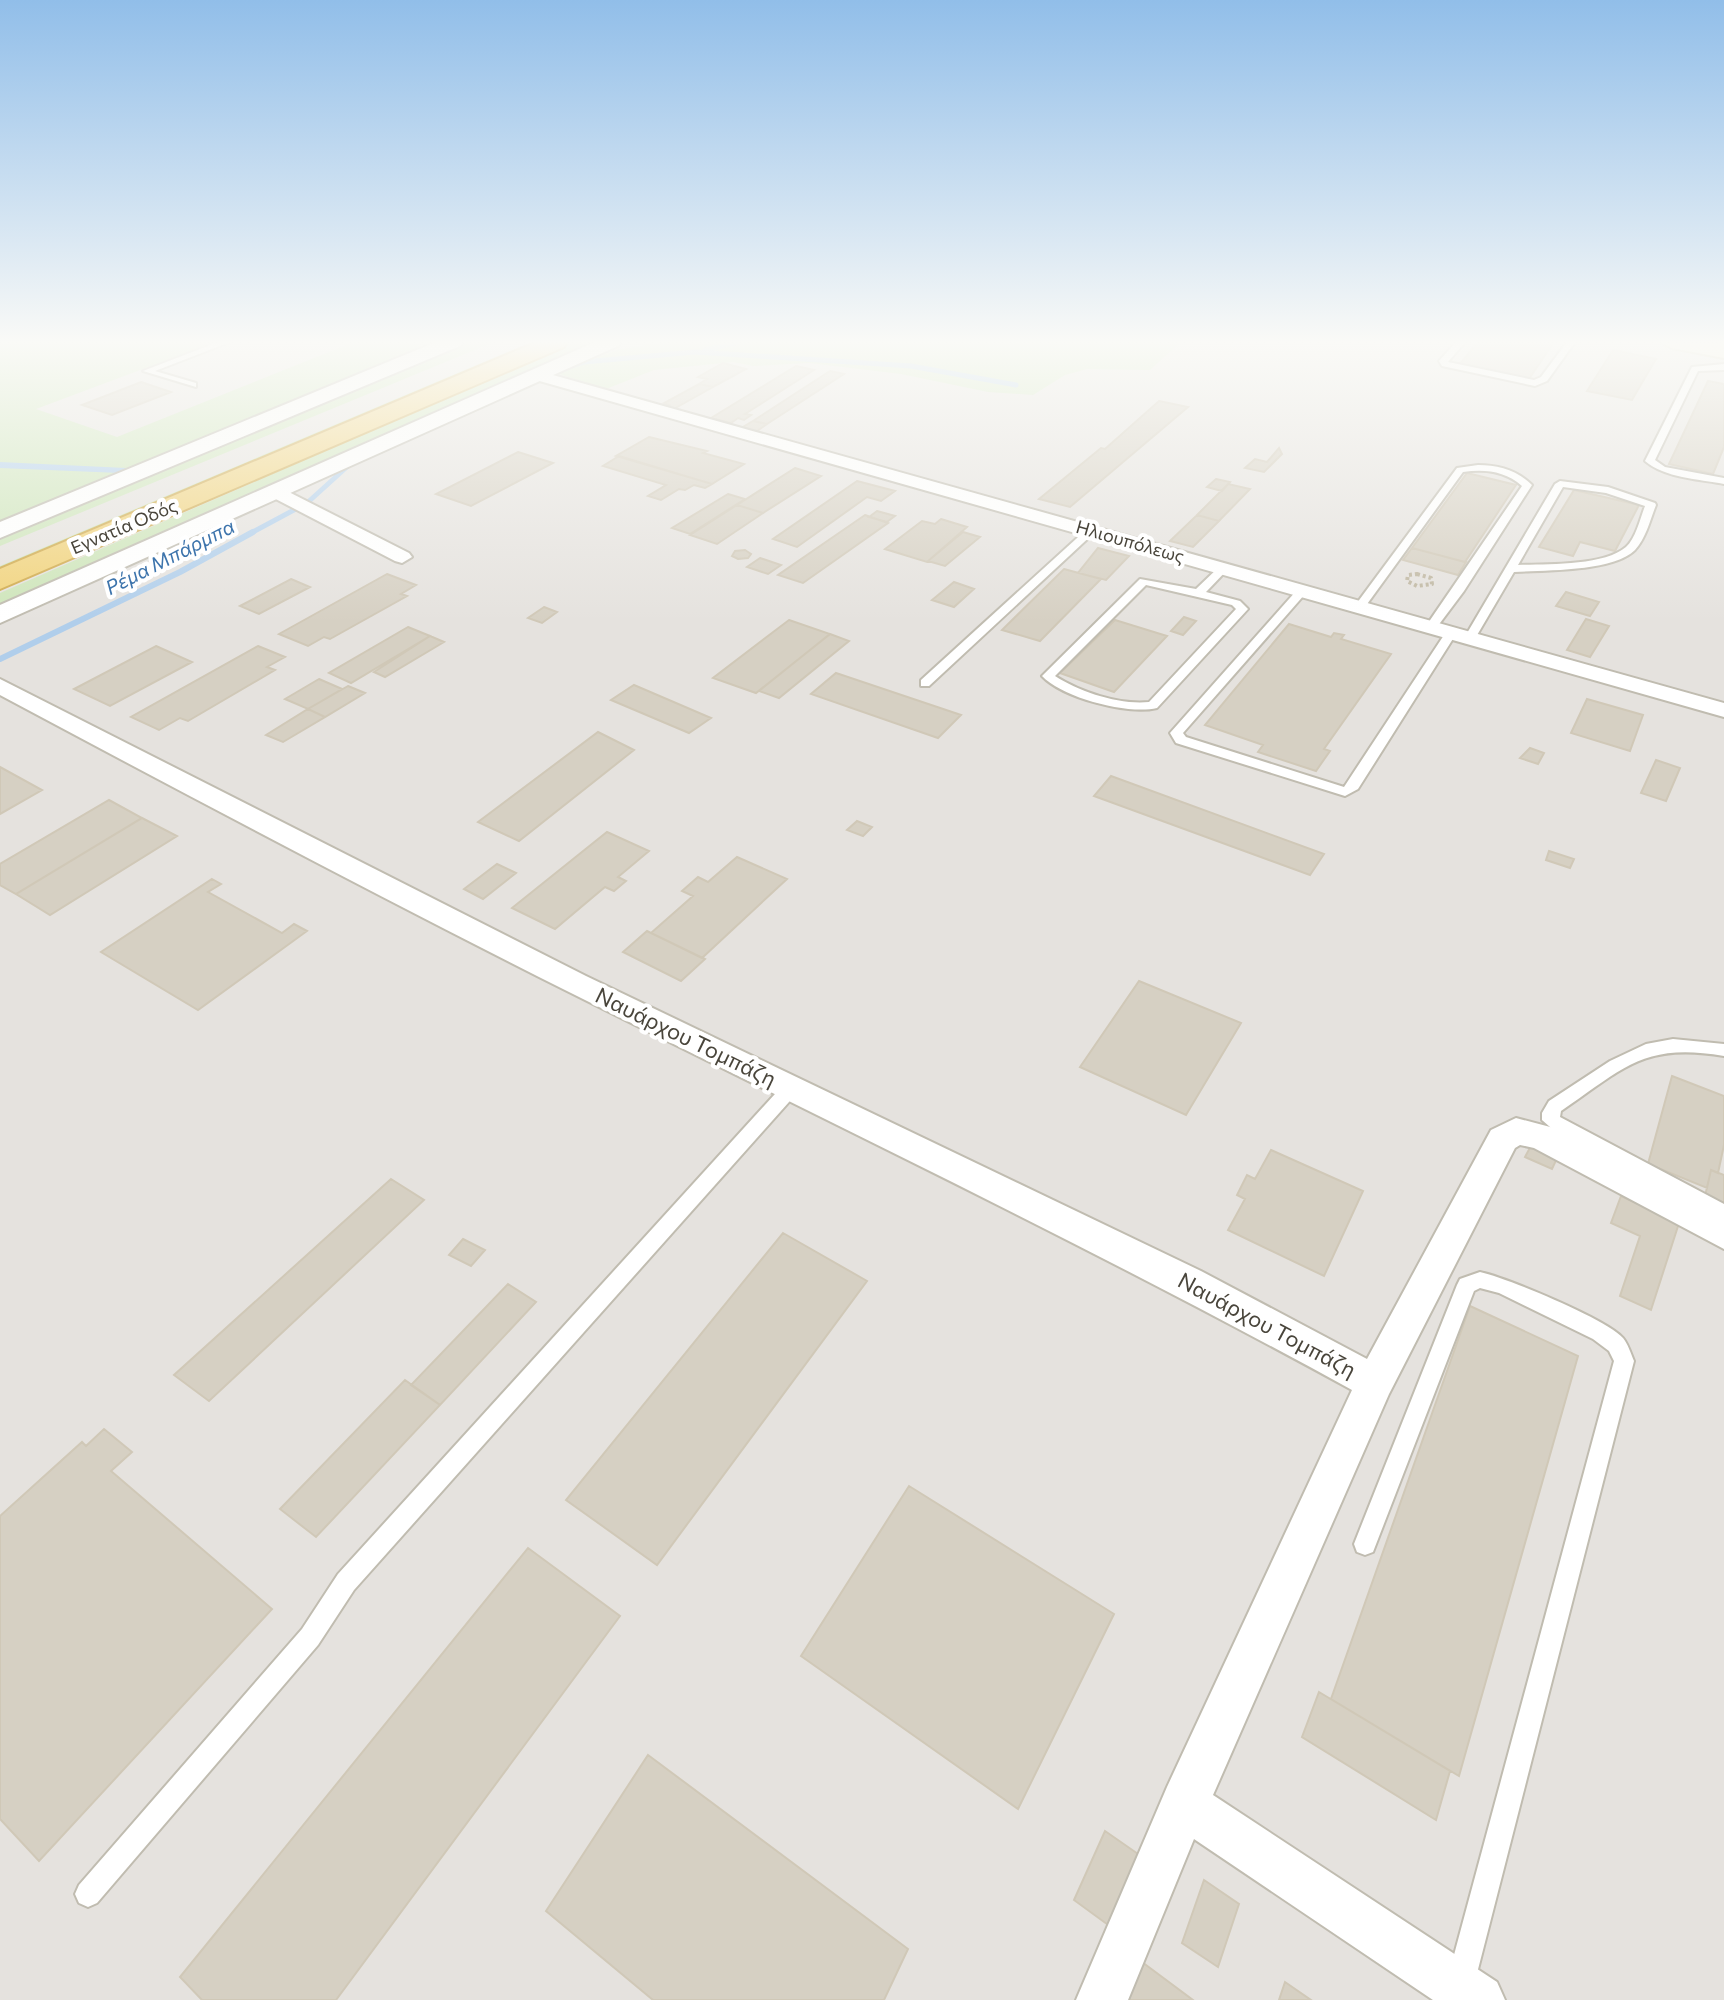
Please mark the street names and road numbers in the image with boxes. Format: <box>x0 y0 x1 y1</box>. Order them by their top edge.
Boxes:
street label: Εγνατία Οδός <box>67 494 180 558</box>
street label: Ηλιουπόλεως <box>1074 515 1187 567</box>
street label: Ναυάρχου Τομπάζη <box>591 981 781 1092</box>
street label: Ναυάρχου Τομπάζη <box>1174 1266 1361 1383</box>

